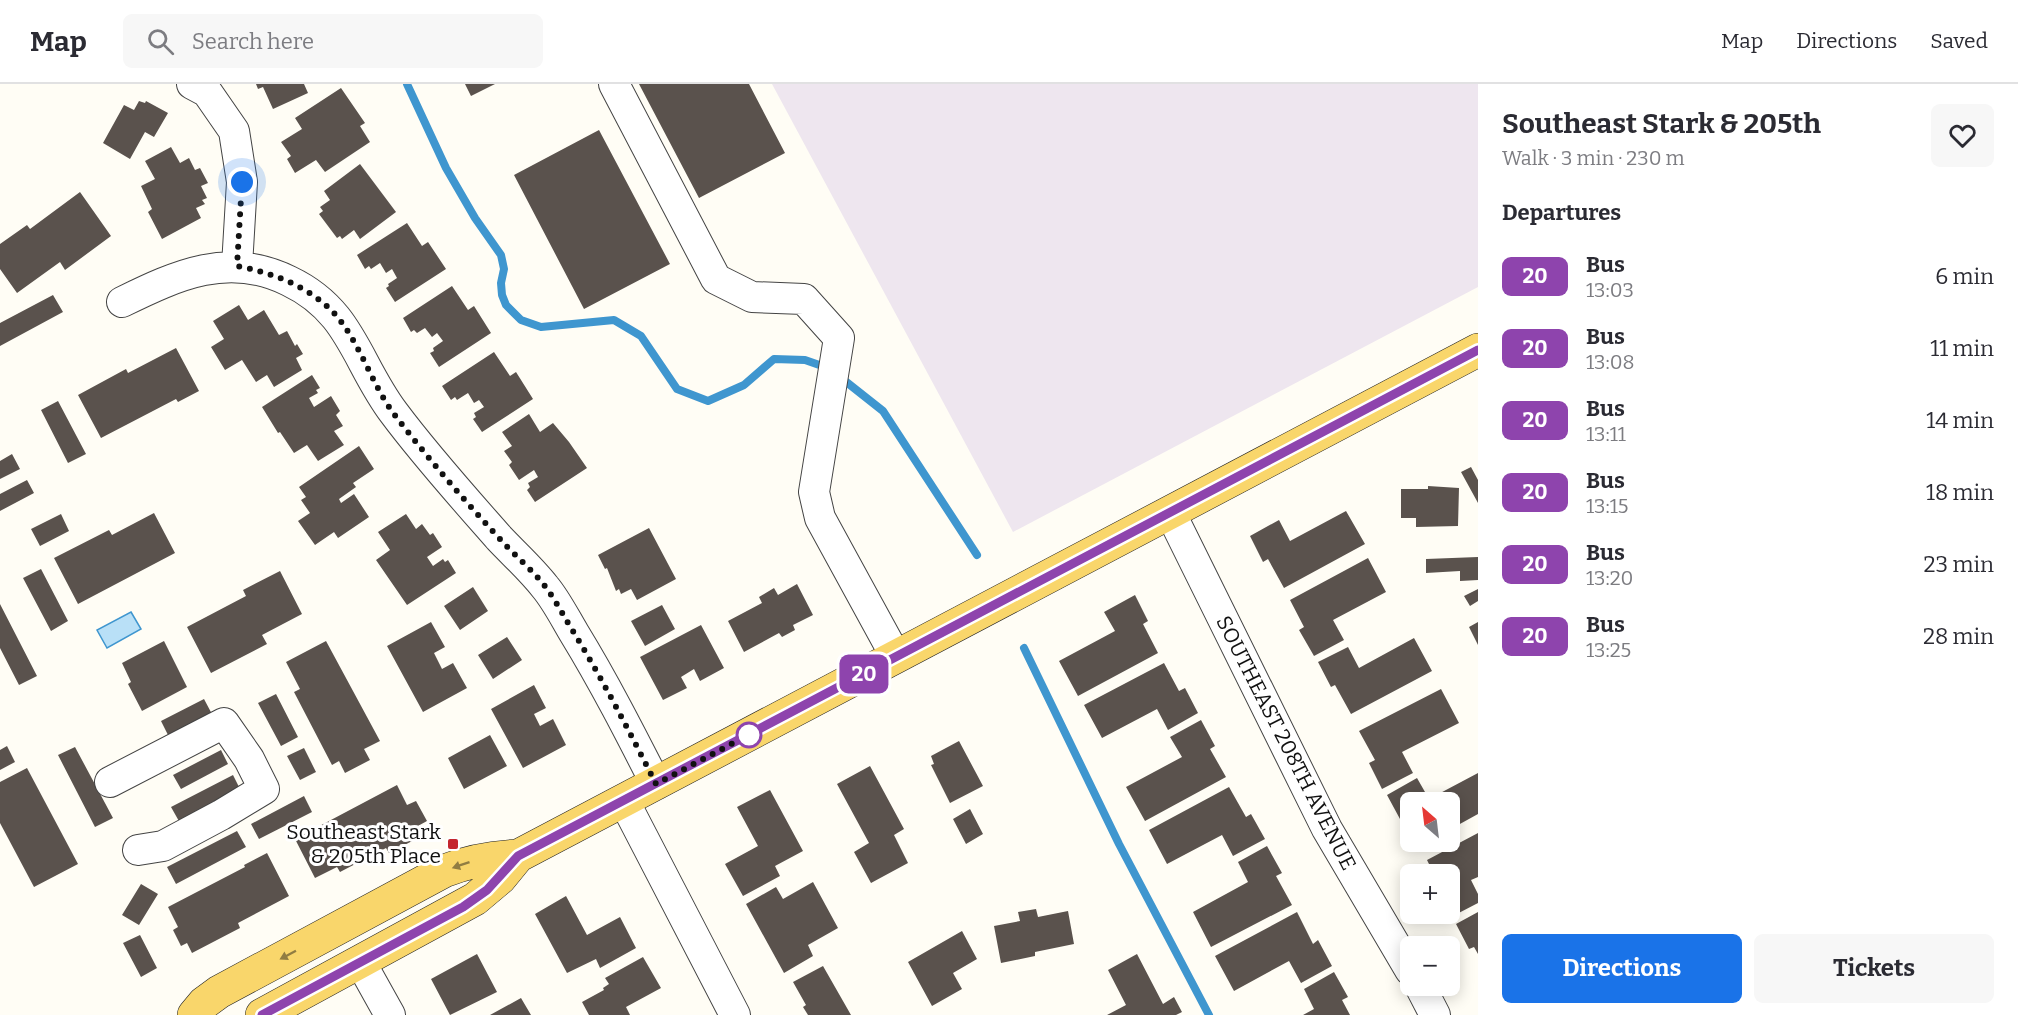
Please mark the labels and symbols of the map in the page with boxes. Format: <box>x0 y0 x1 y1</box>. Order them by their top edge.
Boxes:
your location <box>227 167 257 197</box>
street label: SOUTHEAST 208TH AVENUE <box>1210 611 1362 875</box>
line badge: 20 <box>837 654 891 694</box>
unlabelled marker <box>736 722 762 748</box>
north arrow <box>1400 792 1460 852</box>
place label: Southeast Stark & 205th Place <box>286 819 441 869</box>
marker: Southeast Stark & 205th Place <box>446 837 460 851</box>
one-way arrow <box>452 861 470 870</box>
one-way arrow <box>279 950 296 960</box>

